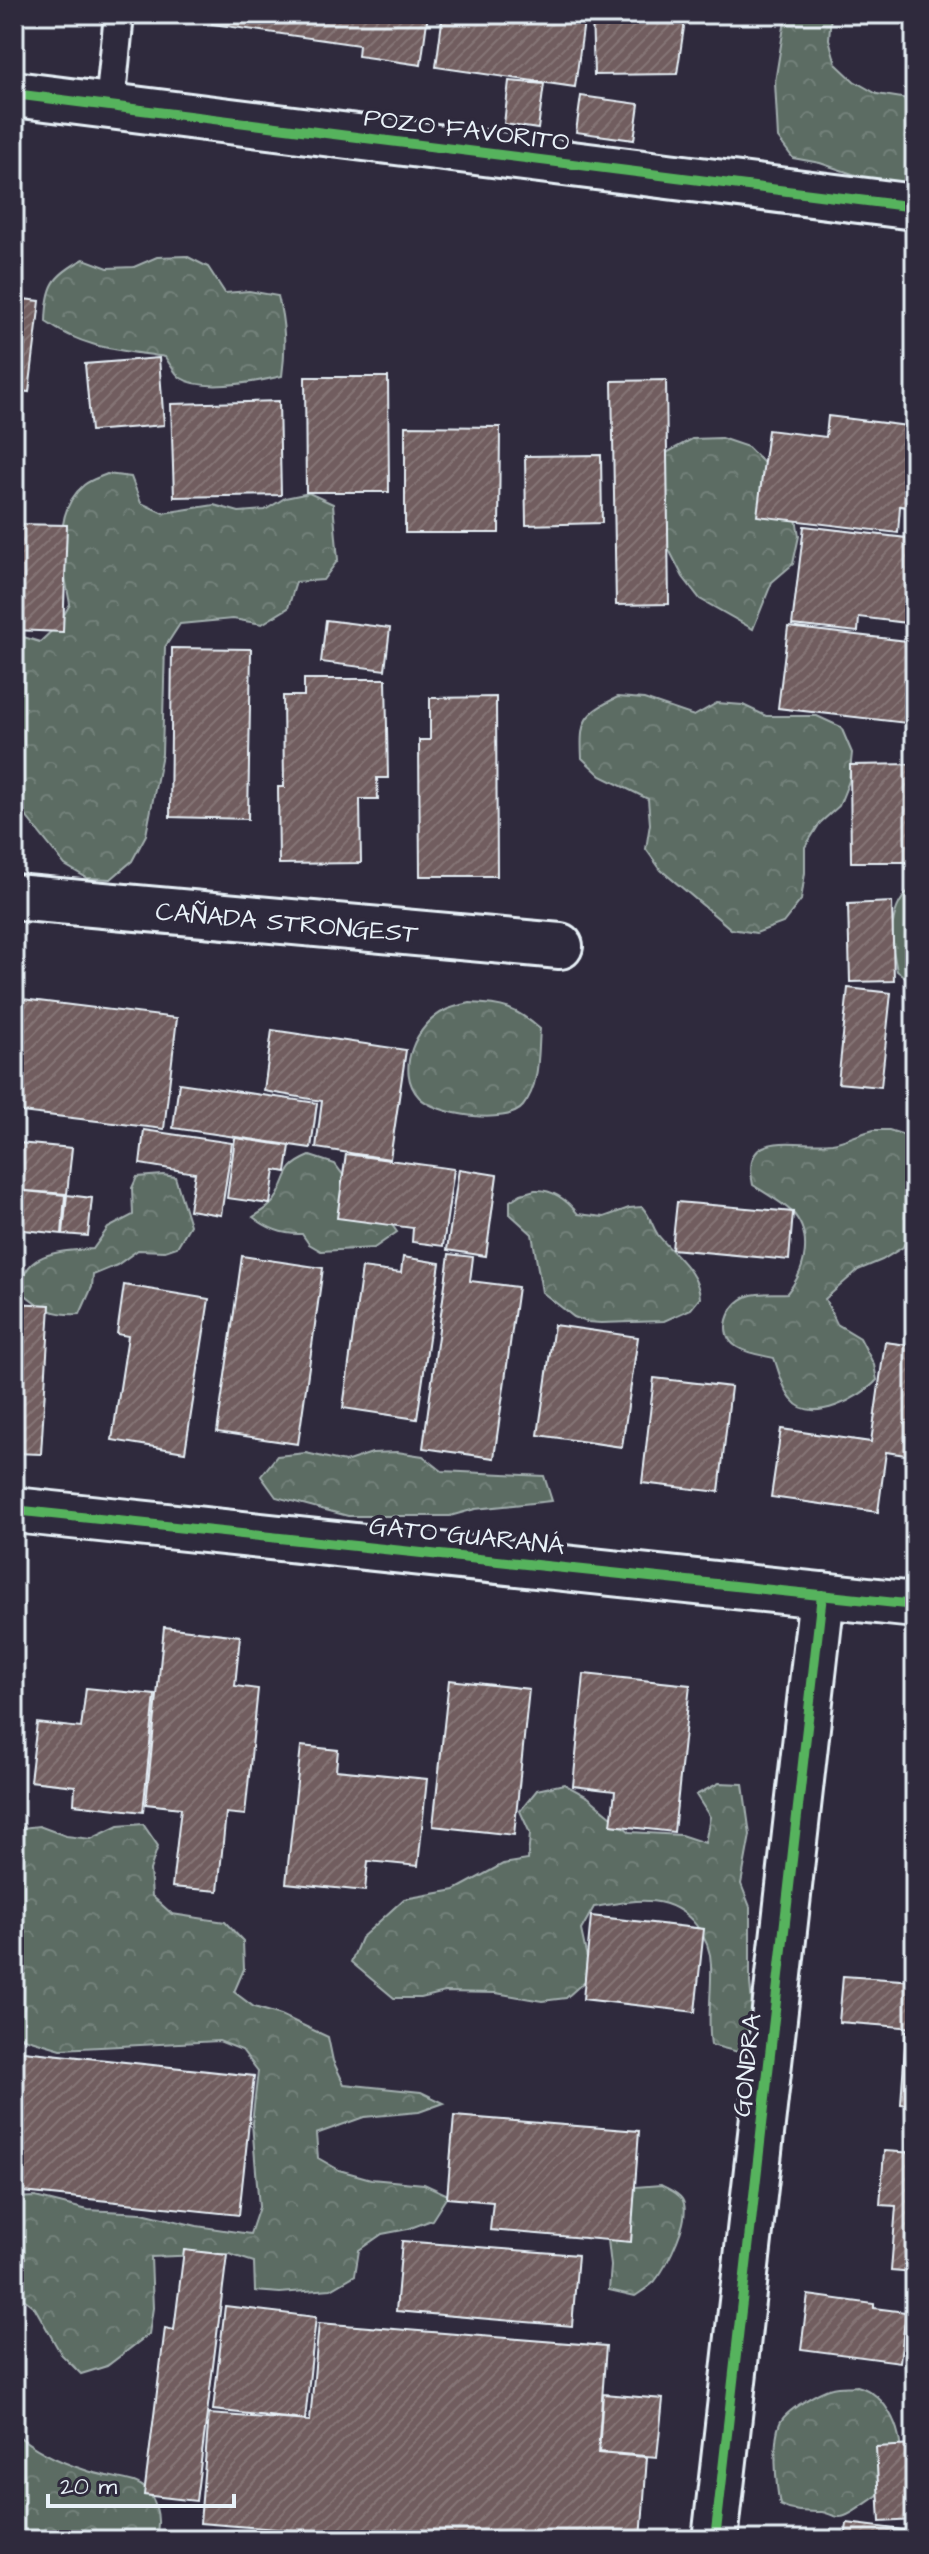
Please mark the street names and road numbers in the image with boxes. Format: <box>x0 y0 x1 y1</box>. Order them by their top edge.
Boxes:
street label: POZO FAVORITO <box>362 100 572 160</box>
street label: CAÑADA STRONGEST <box>154 894 420 952</box>
street label: GATO GUARANÁ <box>368 1508 567 1564</box>
street label: GONDRA <box>724 2011 770 2119</box>

